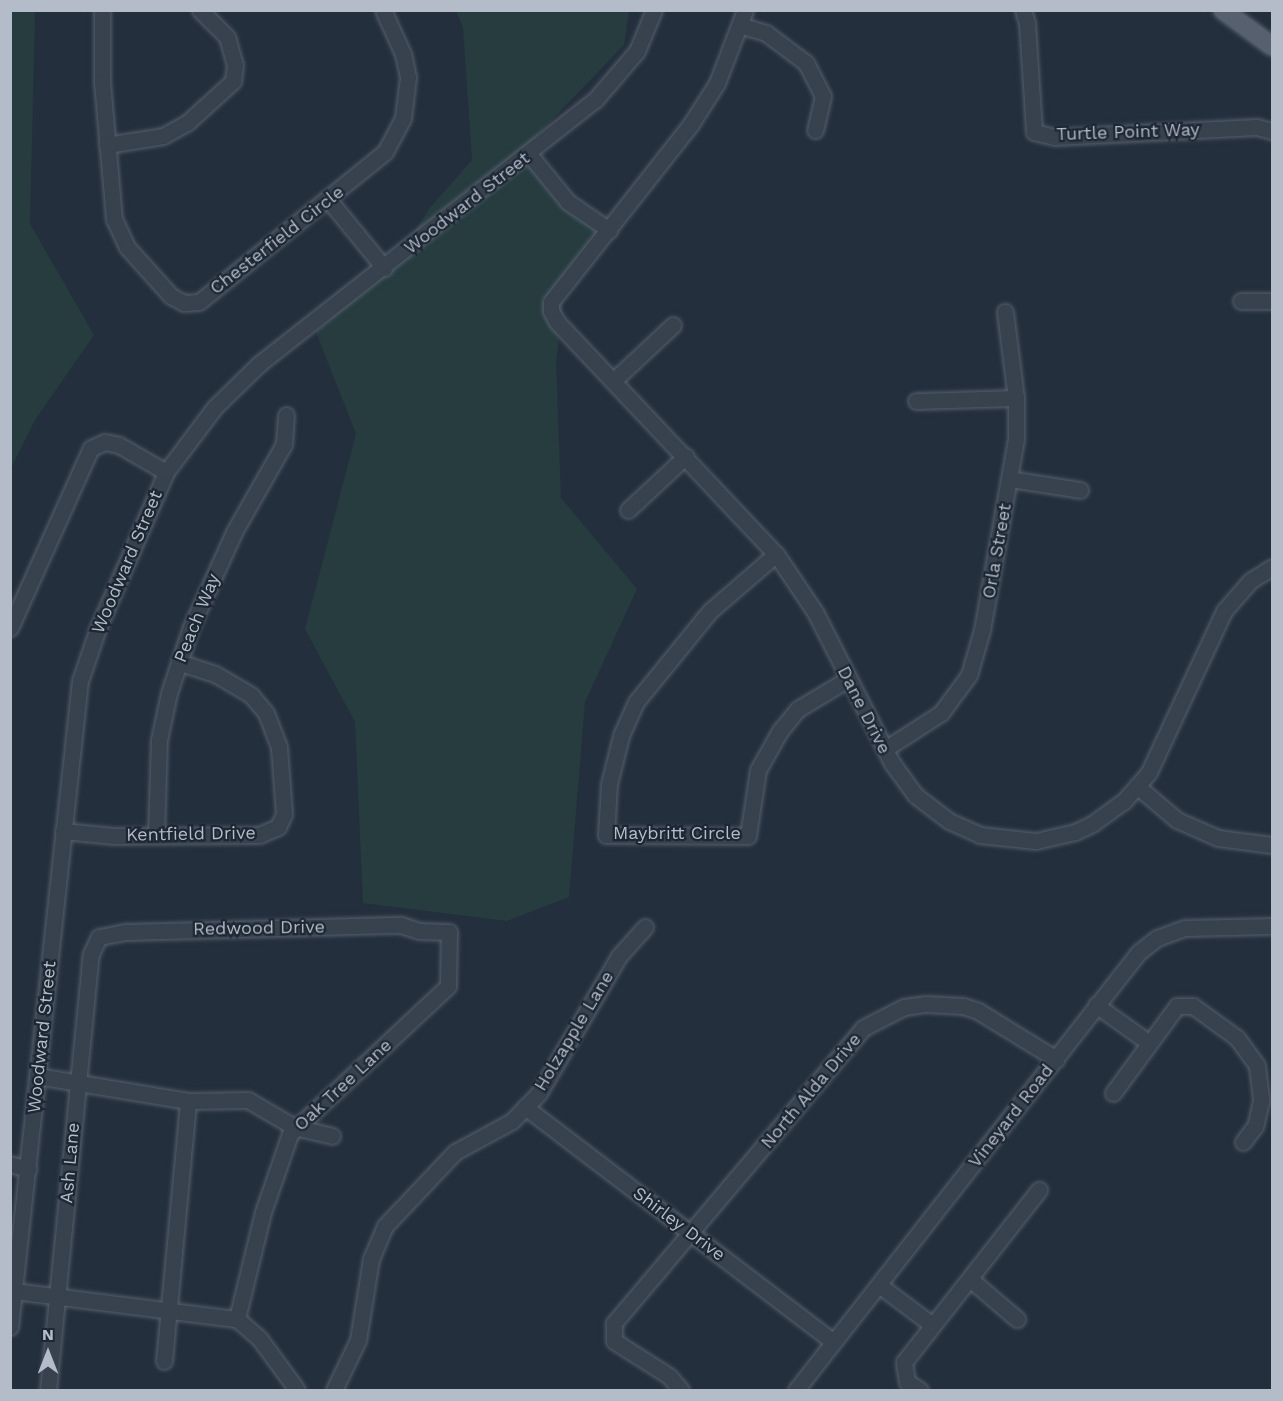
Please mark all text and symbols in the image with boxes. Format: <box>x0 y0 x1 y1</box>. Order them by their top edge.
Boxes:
street label: Turtle Point Way <box>1056 119 1200 145</box>
street label: Woodward Street <box>400 147 534 259</box>
street label: Chesterfield Circle <box>206 181 348 299</box>
street label: Woodward Street <box>87 487 167 637</box>
street label: Orla Street <box>978 501 1016 601</box>
street label: Peach Way <box>169 570 225 666</box>
street label: Dane Drive <box>833 663 895 757</box>
street label: Kentfield Drive <box>126 822 256 846</box>
street label: Maybritt Circle <box>613 822 741 844</box>
street label: Redwood Drive <box>193 916 325 940</box>
street label: Woodward Street <box>23 960 61 1114</box>
street label: Holzapple Lane <box>530 967 618 1095</box>
street label: North Alda Drive <box>756 1028 866 1154</box>
street label: Oak Tree Lane <box>290 1034 396 1136</box>
street label: Vineyard Road <box>964 1060 1058 1172</box>
street label: Ash Lane <box>56 1122 84 1204</box>
street label: Shirley Drive <box>628 1182 730 1266</box>
north arrow <box>18 1323 78 1383</box>
text: N <box>42 1325 54 1344</box>

